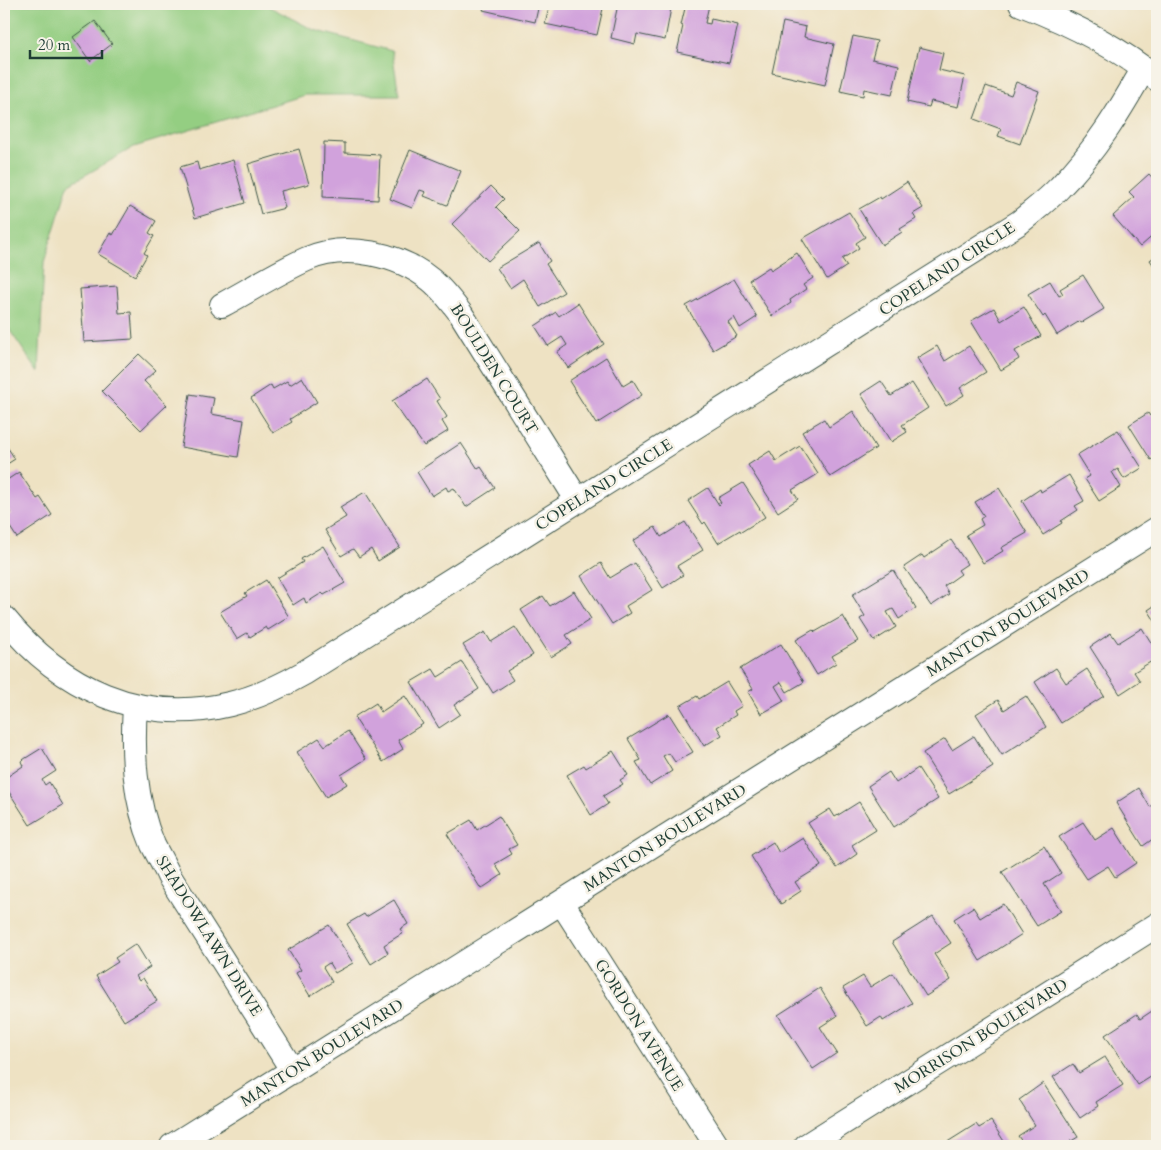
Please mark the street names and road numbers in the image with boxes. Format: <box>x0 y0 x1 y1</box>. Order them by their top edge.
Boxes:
street label: COPELAND CIRCLE <box>875 217 1019 321</box>
street label: BOULDEN COURT <box>445 299 543 439</box>
street label: COPELAND CIRCLE <box>531 434 677 536</box>
street label: MANTON BOULEVARD <box>922 564 1094 682</box>
street label: MANTON BOULEVARD <box>579 779 751 897</box>
street label: SHADOWLAWN DRIVE <box>151 852 267 1020</box>
street label: GORDON AVENUE <box>589 955 689 1095</box>
street label: MORRISON BOULEVARD <box>890 973 1072 1099</box>
street label: MANTON BOULEVARD <box>236 994 408 1112</box>

